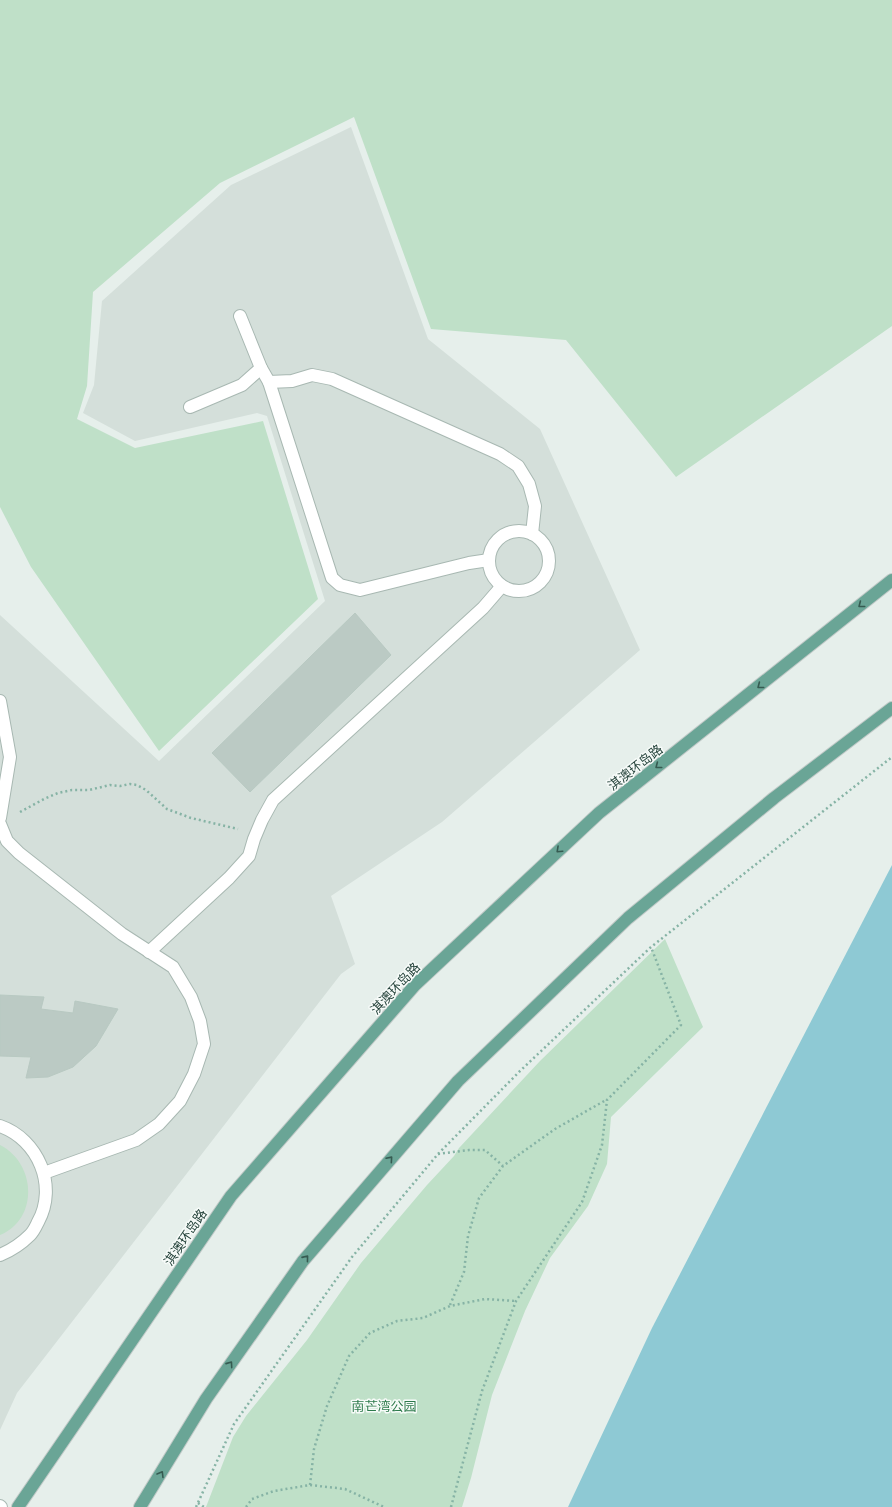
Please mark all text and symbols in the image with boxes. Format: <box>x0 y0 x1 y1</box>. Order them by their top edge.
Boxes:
one-way arrow <box>859 600 866 607</box>
one-way arrow <box>757 681 764 688</box>
street label: 淇澳环岛路 <box>605 741 666 794</box>
one-way arrow <box>655 762 662 769</box>
one-way arrow <box>556 846 564 853</box>
street label: 淇澳环岛路 <box>368 959 424 1018</box>
one-way arrow <box>386 1157 393 1164</box>
street label: 淇澳环岛路 <box>161 1206 211 1269</box>
one-way arrow <box>301 1256 308 1263</box>
one-way arrow <box>225 1361 233 1368</box>
park label: 南芒湾公园 <box>351 1399 417 1415</box>
one-way arrow <box>156 1471 163 1478</box>

